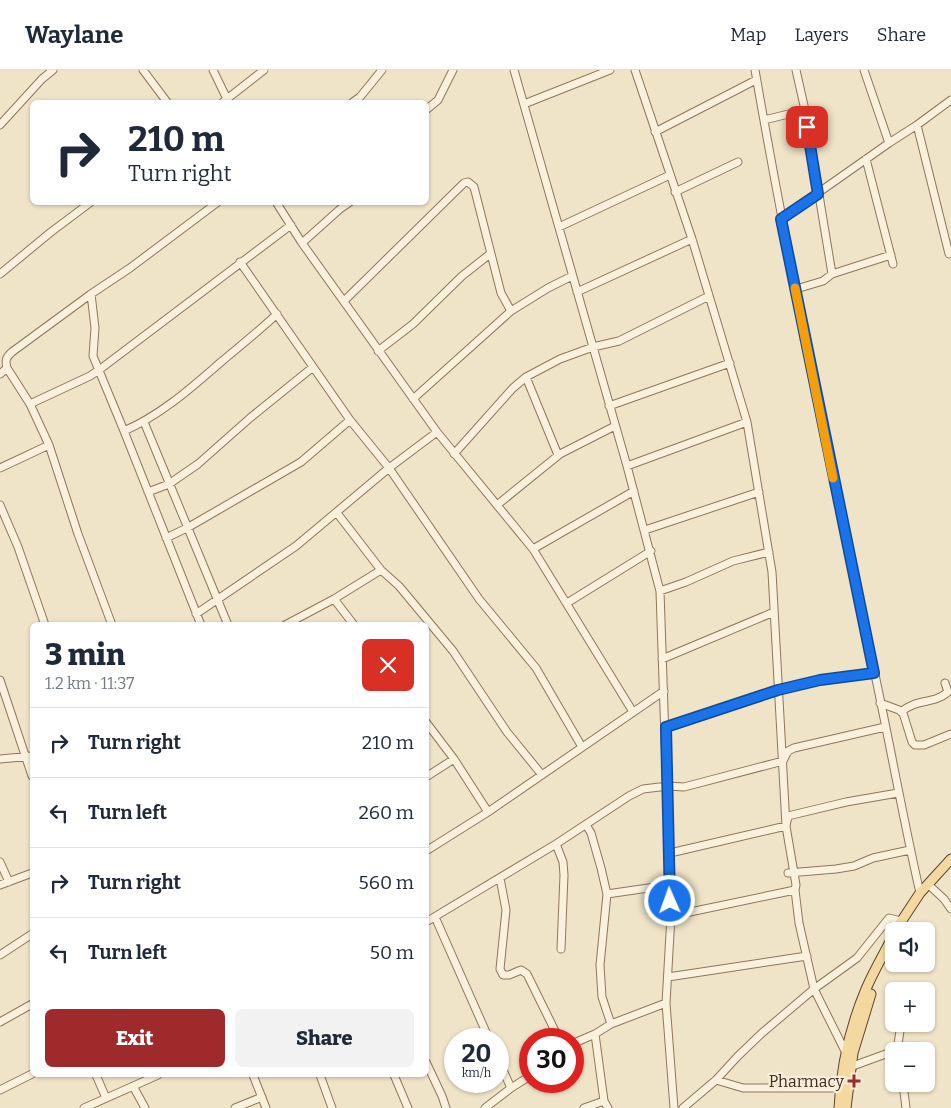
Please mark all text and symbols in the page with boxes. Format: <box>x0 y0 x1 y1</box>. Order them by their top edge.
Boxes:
text: Waylane <box>25 21 123 49</box>
text: Map <box>730 24 766 46</box>
text: Layers <box>794 24 849 46</box>
text: Share <box>877 24 926 46</box>
pin <box>786 106 828 148</box>
icon: arrive <box>793 113 821 141</box>
text: 210 m <box>128 118 225 160</box>
icon: right <box>45 120 110 185</box>
text: Turn right <box>128 160 231 187</box>
text: 3 min <box>45 637 125 673</box>
button: close <box>362 639 414 691</box>
text: 1.2 km · 11:37 <box>45 674 134 693</box>
icon: right <box>45 729 73 757</box>
text: Turn right <box>88 731 181 754</box>
text: 210 m <box>362 731 414 754</box>
icon: left <box>45 799 73 827</box>
text: Turn left <box>88 801 167 824</box>
text: 260 m <box>358 801 414 824</box>
icon: right <box>45 869 73 897</box>
text: Turn right <box>88 871 181 894</box>
text: 560 m <box>359 871 414 894</box>
position arrow <box>643 874 695 926</box>
map controls <box>885 922 935 1092</box>
button: sound <box>885 922 935 972</box>
icon: left <box>45 939 73 967</box>
text: Turn left <box>88 941 167 964</box>
text: 50 m <box>370 941 414 964</box>
button: + <box>885 982 935 1032</box>
button: Exit <box>45 1009 225 1067</box>
button: Share <box>235 1009 414 1067</box>
speed limit sign: 30 <box>519 1028 584 1093</box>
text: 20 <box>462 1039 491 1069</box>
button: − <box>885 1042 935 1092</box>
text: km/h <box>462 1066 491 1080</box>
place label: Pharmacy <box>769 1072 845 1091</box>
marker: Pharmacy <box>848 1075 860 1087</box>

